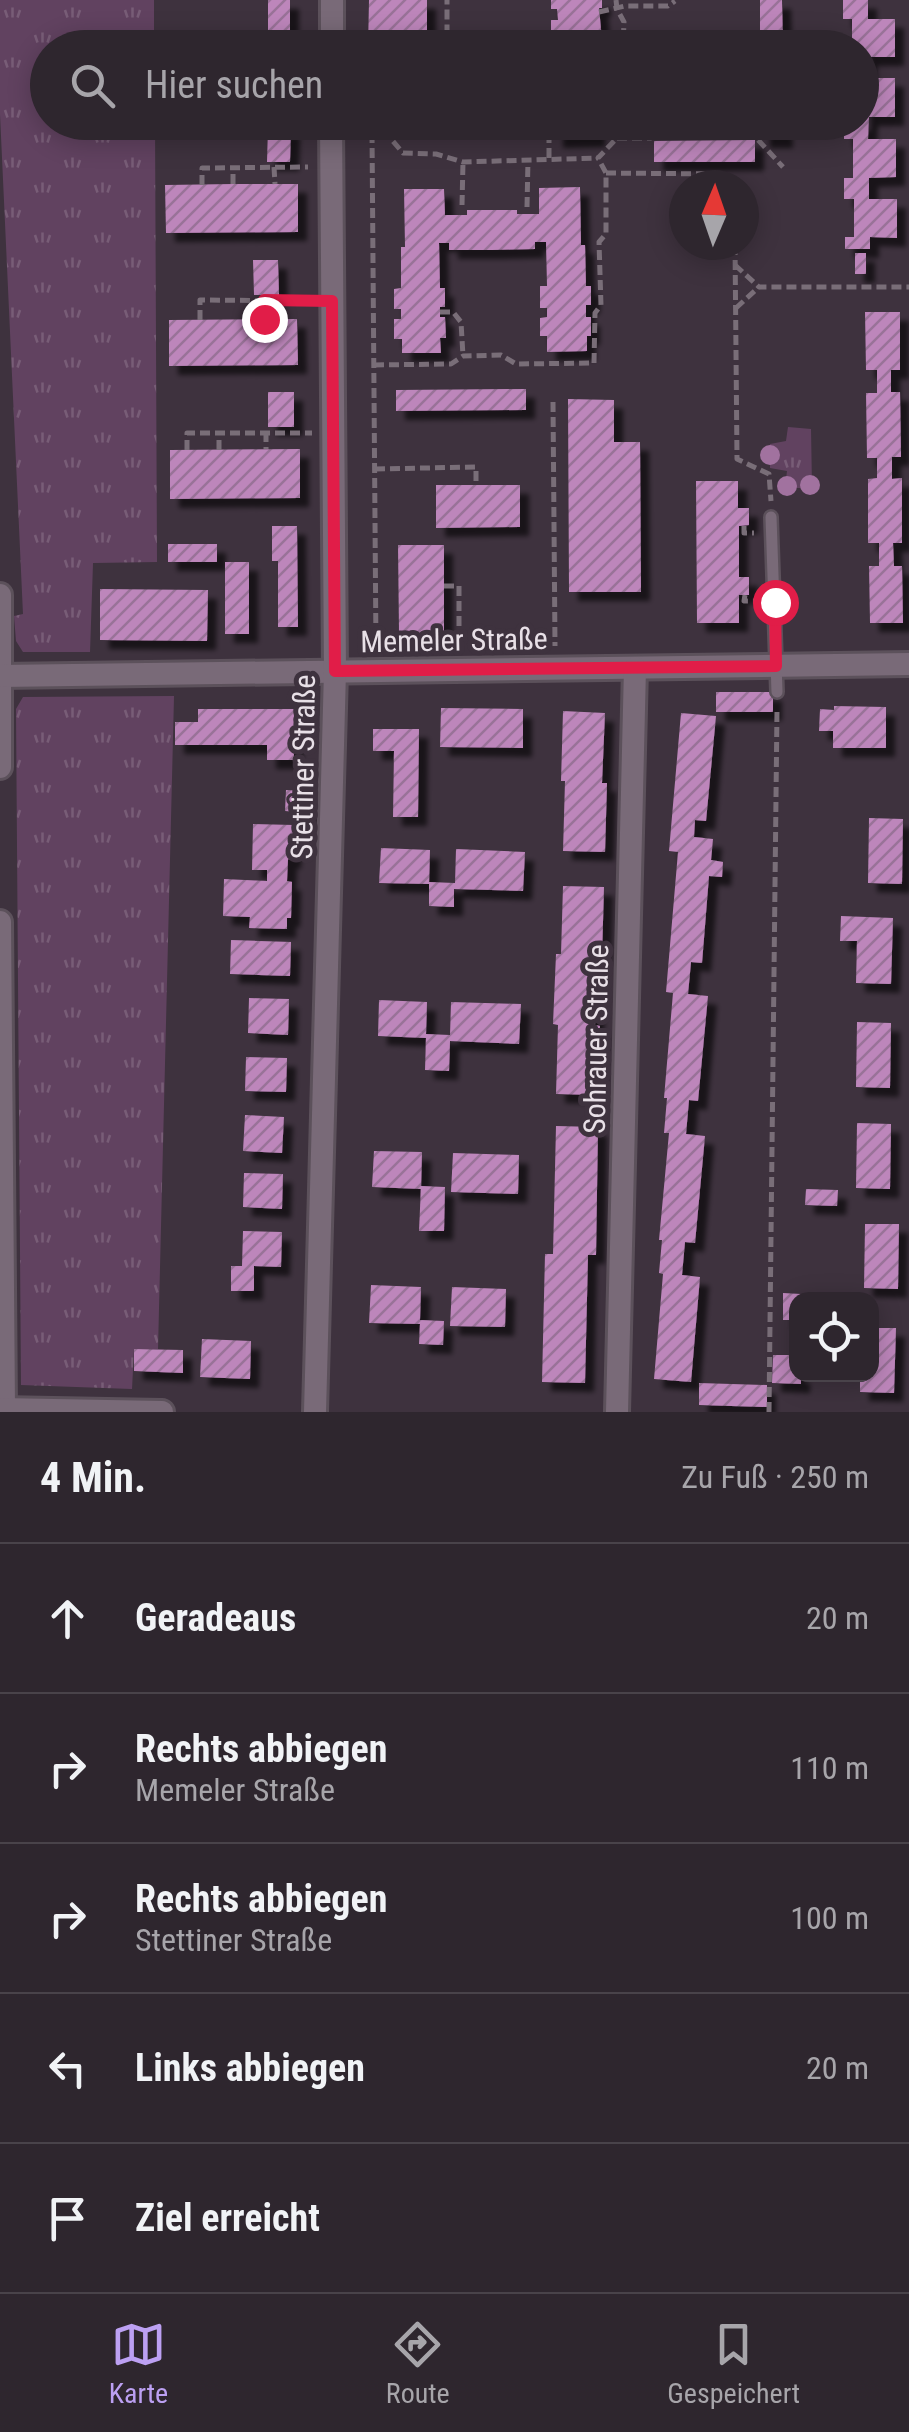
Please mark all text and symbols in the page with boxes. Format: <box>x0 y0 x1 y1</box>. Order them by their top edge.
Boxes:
search box <box>30 30 879 140</box>
icon: search <box>65 58 120 113</box>
text: Hier suchen <box>145 63 323 107</box>
north arrow <box>669 170 759 260</box>
route end <box>242 297 288 343</box>
route start <box>753 580 799 626</box>
street label: Memeler Straße <box>360 621 548 659</box>
street label: Stettiner Straße <box>284 674 322 860</box>
street label: Sohrauer Straße <box>577 944 615 1134</box>
map controls <box>789 1292 879 1382</box>
button: locate <box>789 1292 879 1382</box>
text: 4 Min. <box>40 1453 146 1502</box>
text: Zu Fuß · 250 m <box>681 1458 869 1496</box>
icon: ahead <box>40 1591 95 1646</box>
text: Geradeaus <box>135 1596 296 1640</box>
text: 20 m <box>806 1599 869 1637</box>
text: Rechts abbiegen <box>135 1727 387 1771</box>
icon: right <box>40 1741 95 1796</box>
text: 110 m <box>790 1749 869 1787</box>
text: Memeler Straße <box>135 1771 335 1809</box>
text: Rechts abbiegen <box>135 1877 387 1921</box>
icon: right <box>40 1891 95 1946</box>
text: 100 m <box>790 1899 869 1937</box>
text: Stettiner Straße <box>135 1921 332 1959</box>
icon: left <box>40 2041 95 2096</box>
text: Links abbiegen <box>135 2046 365 2090</box>
text: 20 m <box>806 2049 869 2087</box>
icon: arrive <box>40 2191 95 2246</box>
text: Ziel erreicht <box>135 2196 320 2240</box>
tab: Karte <box>109 2317 168 2410</box>
tab: Route <box>386 2317 450 2410</box>
tab: Gespeichert <box>667 2317 800 2410</box>

